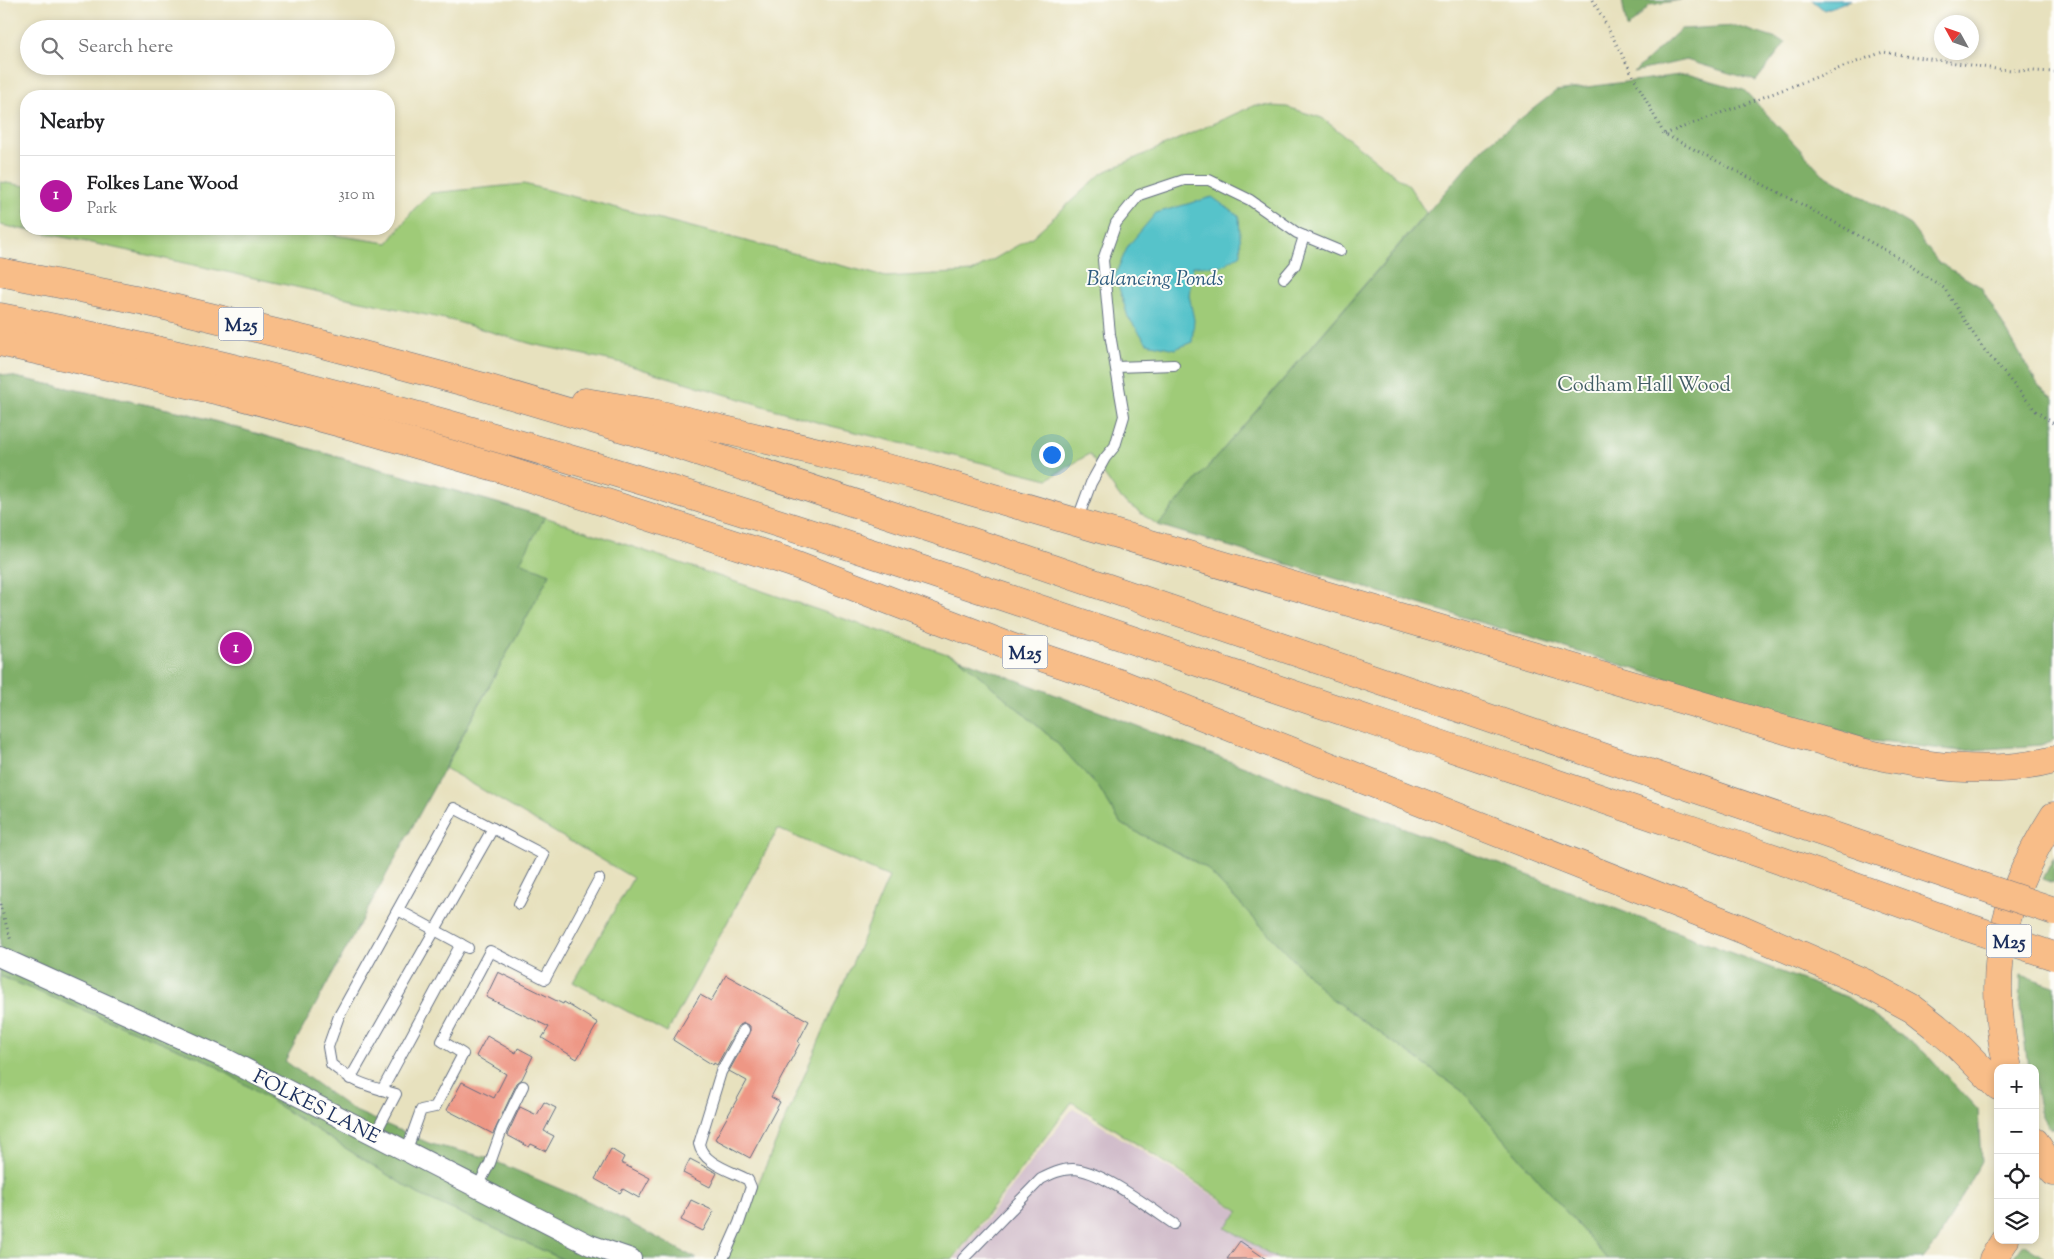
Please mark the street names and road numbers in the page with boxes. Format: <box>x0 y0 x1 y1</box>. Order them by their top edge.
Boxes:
road number: M25 <box>218 308 264 340</box>
road number: M25 <box>1002 636 1048 669</box>
road number: M25 <box>1986 924 2032 958</box>
street label: FOLKES LANE <box>247 1064 384 1153</box>

